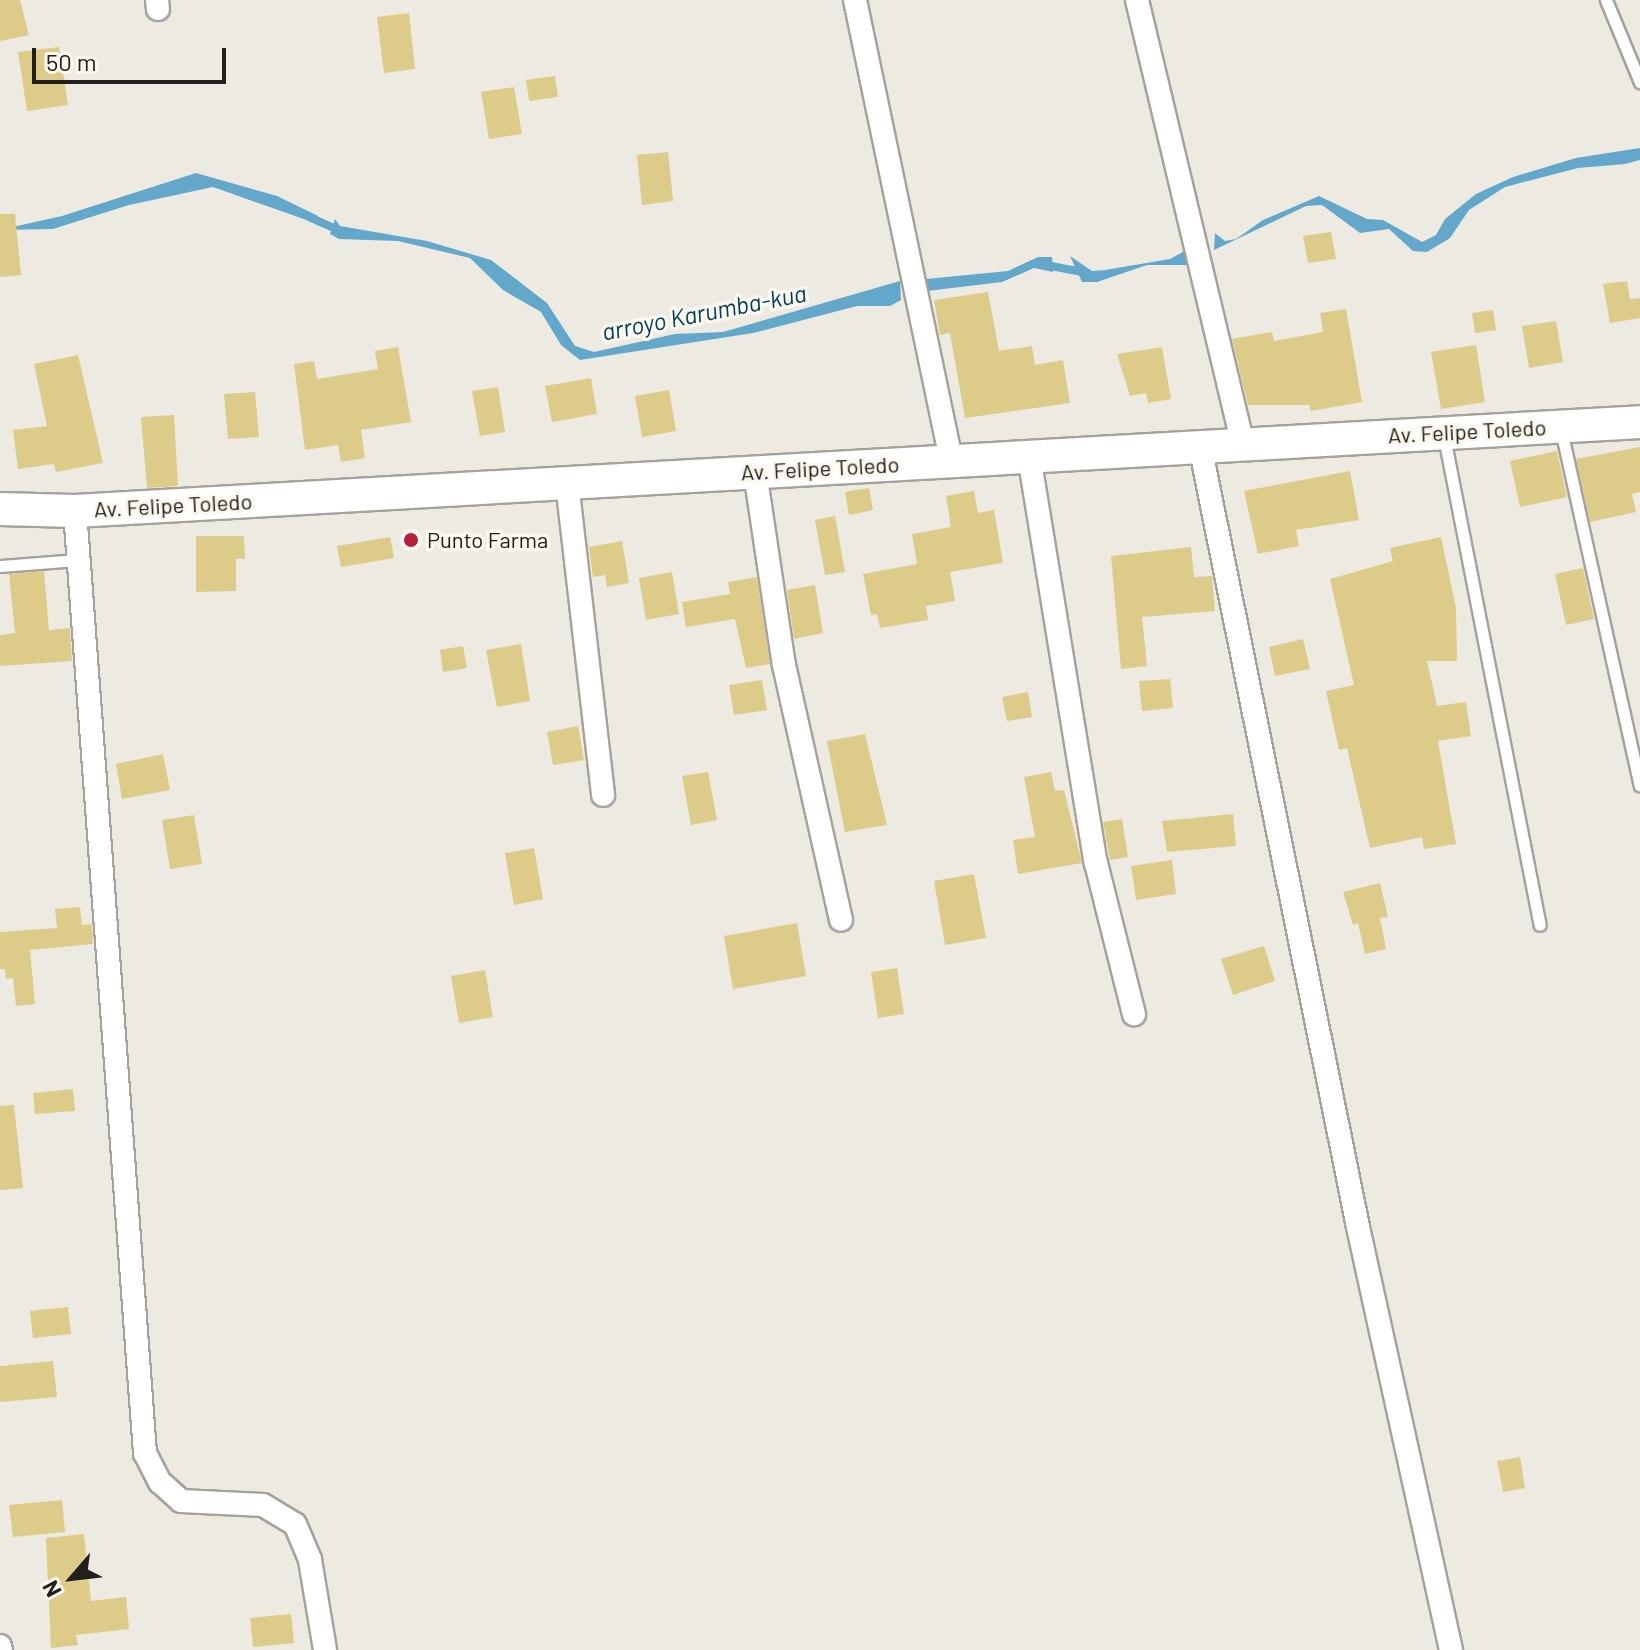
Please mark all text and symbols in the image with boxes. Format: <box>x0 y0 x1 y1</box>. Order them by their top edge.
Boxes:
scale bar <box>36 32 230 82</box>
text: 50 m <box>46 47 97 76</box>
water label: arroyo Karumba-kua <box>599 278 809 346</box>
street label: Av. Felipe Toledo <box>1387 414 1547 448</box>
street label: Av. Felipe Toledo <box>740 451 900 485</box>
street label: Av. Felipe Toledo <box>93 488 253 522</box>
place label: Punto Farma <box>427 527 548 553</box>
marker: Punto Farma <box>402 531 420 549</box>
north arrow <box>32 1538 112 1618</box>
text: N <box>36 1577 66 1602</box>

